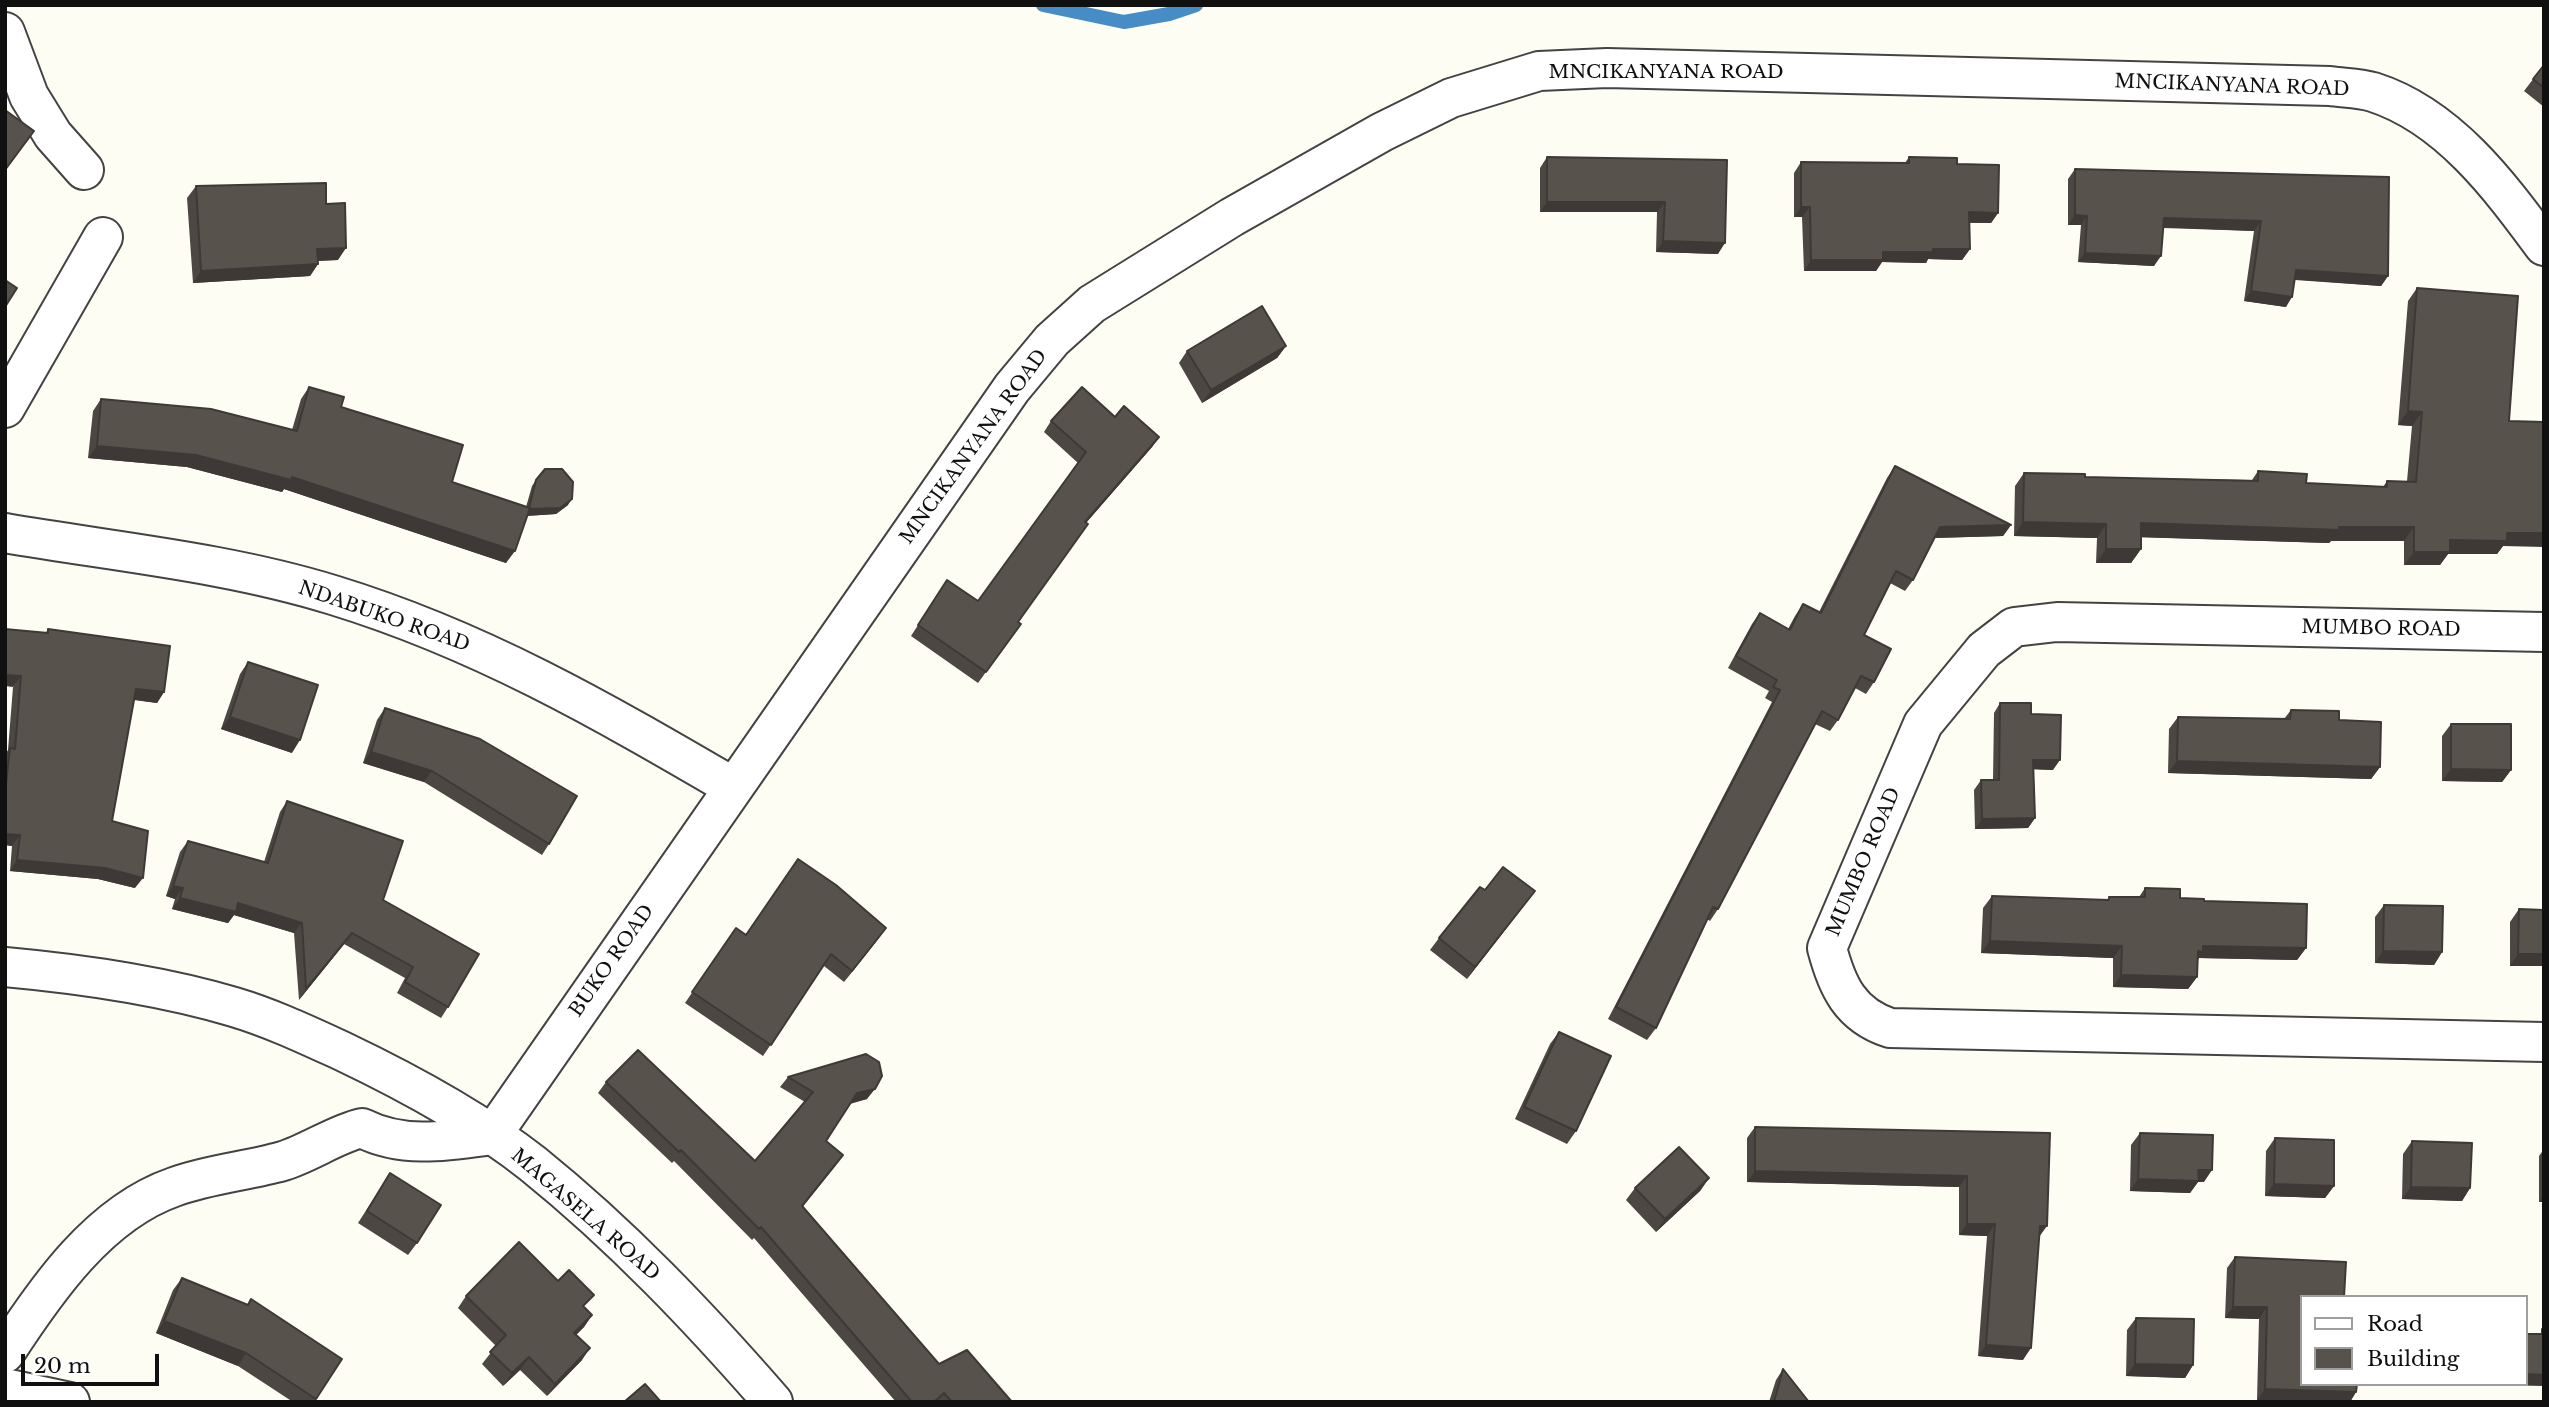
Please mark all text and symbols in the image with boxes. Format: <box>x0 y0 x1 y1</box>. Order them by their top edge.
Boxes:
street label: MNCIKANYANA ROAD <box>1548 62 1784 84</box>
street label: MNCIKANYANA ROAD <box>2114 71 2350 101</box>
street label: MNCIKANYANA ROAD <box>896 345 1052 549</box>
street label: NDABUKO ROAD <box>295 577 473 657</box>
street label: MUMBO ROAD <box>2301 616 2461 642</box>
street label: MUMBO ROAD <box>1822 784 1906 940</box>
street label: BUKO ROAD <box>565 901 659 1021</box>
street label: MAGASELA ROAD <box>506 1144 664 1286</box>
legend <box>2300 1295 2528 1386</box>
text: Road <box>2367 1311 2423 1337</box>
scale bar <box>24 1340 163 1384</box>
text: Building <box>2367 1346 2459 1372</box>
text: 20 m <box>34 1353 91 1379</box>

